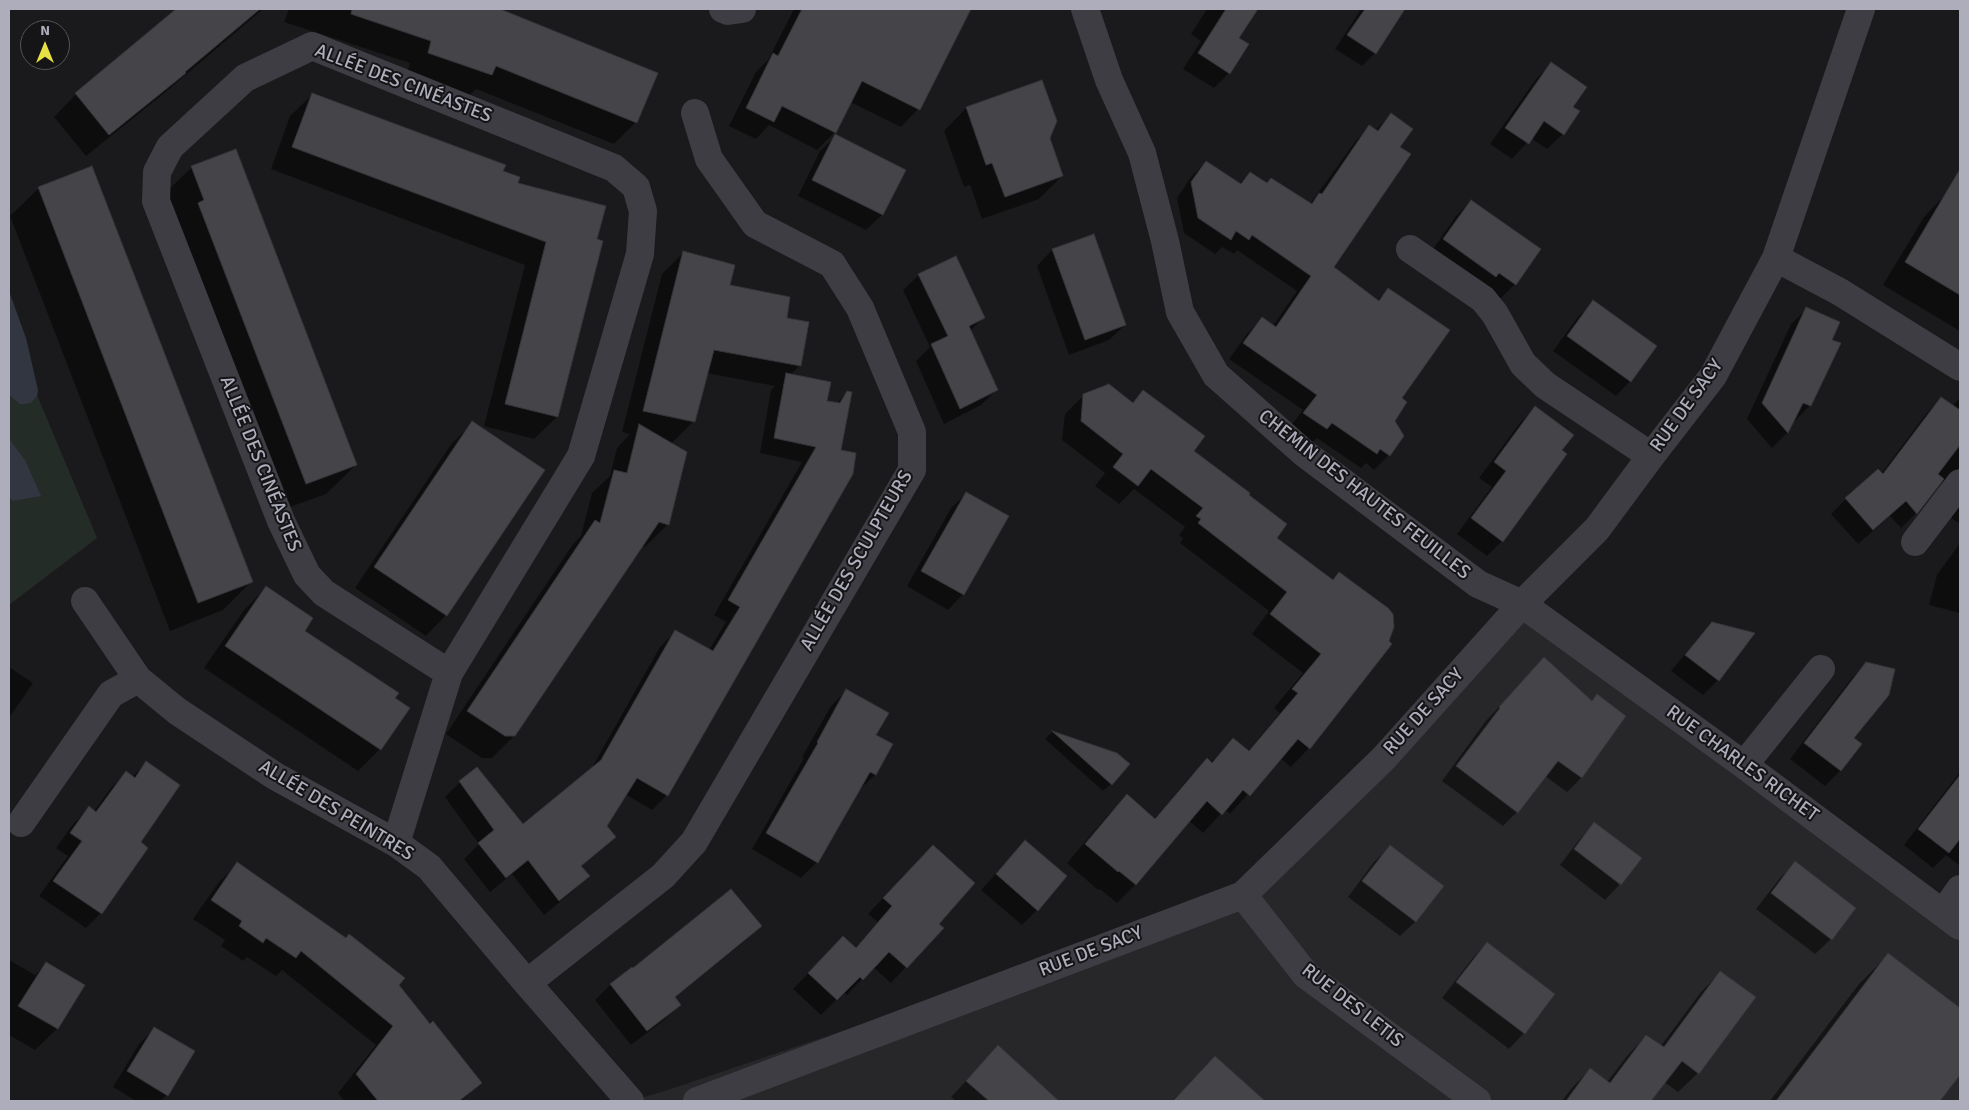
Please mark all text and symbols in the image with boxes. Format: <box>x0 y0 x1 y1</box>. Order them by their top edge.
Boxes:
north arrow <box>20 20 70 70</box>
text: N <box>40 22 50 39</box>
street label: ALLÉE DES CINÉASTES <box>311 40 495 128</box>
street label: RUE DE SACY <box>1646 355 1728 457</box>
street label: ALLÉE DES CINÉASTES <box>214 373 306 555</box>
street label: CHEMIN DES HAUTES FEUILLES <box>1254 405 1474 585</box>
street label: ALLÉE DES SCULPTEURS <box>796 467 918 655</box>
street label: RUE DE SACY <box>1379 664 1469 760</box>
street label: RUE CHARLES RICHET <box>1661 701 1823 827</box>
street label: ALLÉE DES PEINTRES <box>254 756 418 866</box>
street label: RUE DE SACY <box>1036 922 1146 982</box>
street label: RUE DES LETIS <box>1297 959 1407 1053</box>

